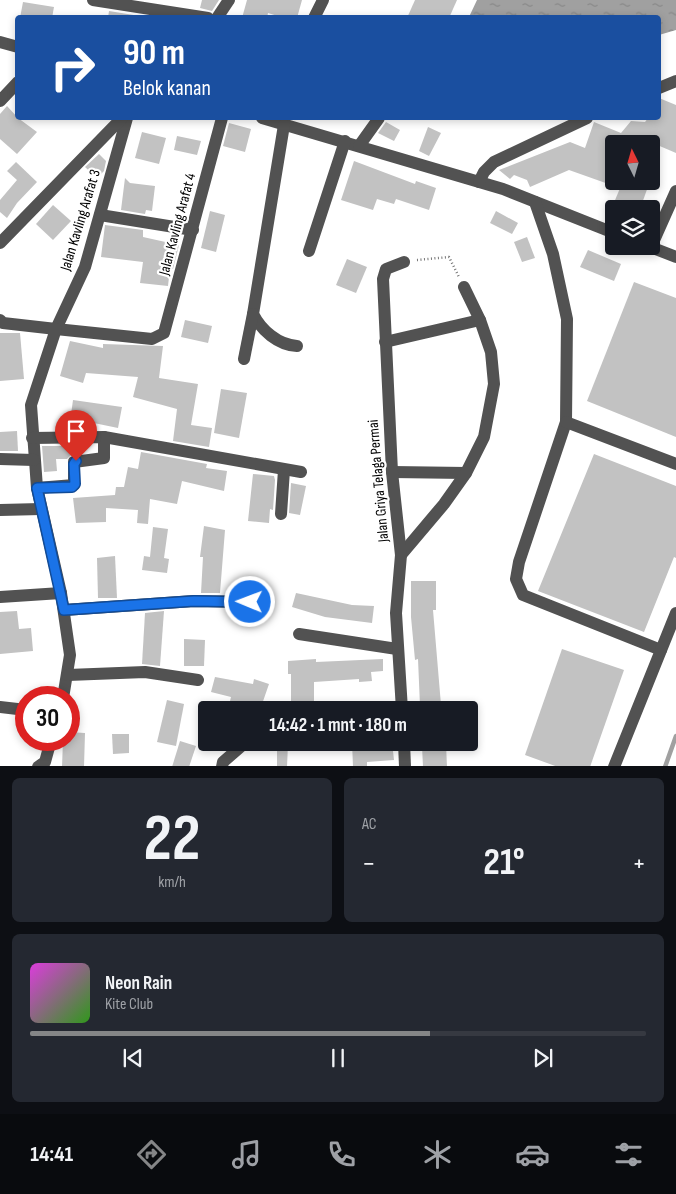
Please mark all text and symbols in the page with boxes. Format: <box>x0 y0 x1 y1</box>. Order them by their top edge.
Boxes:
text: 90 m <box>123 32 185 75</box>
icon: right <box>40 35 105 100</box>
text: Belok kanan <box>123 75 211 102</box>
north arrow <box>605 135 660 190</box>
map controls <box>605 135 660 255</box>
street label: Jalan Kavling Arafat 3 <box>56 167 105 274</box>
street label: Jalan Kavling Arafat 4 <box>154 171 200 278</box>
button: layers <box>605 200 660 255</box>
pin <box>55 410 97 461</box>
icon: arrive <box>62 417 90 445</box>
street label: Jalan Griya Telaga Permai <box>364 419 393 544</box>
position arrow <box>223 575 275 627</box>
speed limit sign: 30 <box>15 686 80 751</box>
text: 14:42 · 1 mnt · 180 m <box>269 714 407 737</box>
text: 22 <box>144 801 200 879</box>
text: AC <box>362 815 376 834</box>
text: 21° <box>483 840 525 885</box>
text: − <box>362 847 376 880</box>
text: + <box>632 847 646 880</box>
text: km/h <box>158 873 186 892</box>
text: Neon Rain <box>105 972 172 995</box>
text: Kite Club <box>105 995 153 1014</box>
icon: previous <box>119 1044 147 1072</box>
icon: pause <box>324 1044 352 1072</box>
icon: next <box>529 1044 557 1072</box>
icon: directions <box>134 1137 169 1172</box>
icon: music <box>229 1137 264 1172</box>
icon: phone <box>324 1137 359 1172</box>
icon: climate <box>420 1137 455 1172</box>
icon: car <box>515 1137 550 1172</box>
icon: filters <box>611 1137 646 1172</box>
text: 14:41 <box>30 1141 73 1168</box>

